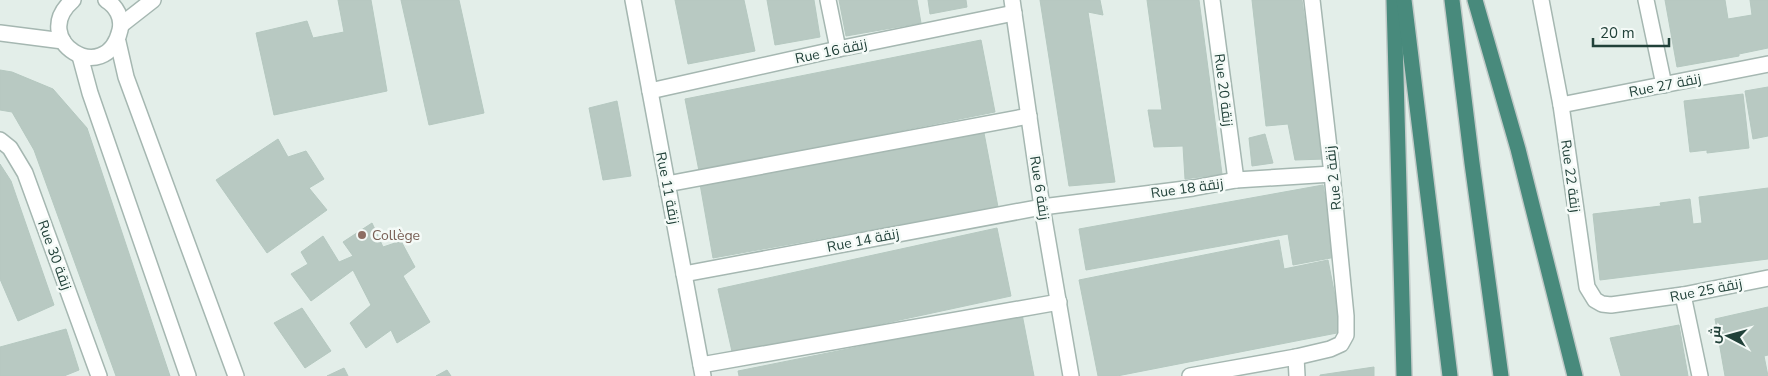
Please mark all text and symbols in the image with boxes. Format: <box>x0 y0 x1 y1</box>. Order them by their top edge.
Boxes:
scale bar <box>1593 15 1669 47</box>
text: 20 m <box>1600 23 1635 43</box>
street label: Rue 16 زنقة <box>793 35 869 68</box>
street label: Rue 20 زنقة <box>1210 53 1237 128</box>
street label: Rue 27 زنقة <box>1627 69 1703 102</box>
street label: Rue 22 زنقة <box>1556 139 1585 214</box>
street label: Rue 2 زنقة <box>1321 145 1346 211</box>
street label: Rue 11 زنقة <box>651 150 684 226</box>
street label: Rue 6 زنقة <box>1025 155 1054 222</box>
street label: Rue 18 زنقة <box>1150 174 1225 203</box>
street label: Rue 30 زنقة <box>33 218 76 293</box>
street label: Rue 14 زنقة <box>825 224 901 257</box>
place label: Collège <box>372 226 420 245</box>
marker: Collège <box>356 229 368 241</box>
street label: Rue 25 زنقة <box>1668 274 1744 307</box>
north arrow <box>1703 311 1753 361</box>
text: ش <box>1705 325 1726 345</box>

